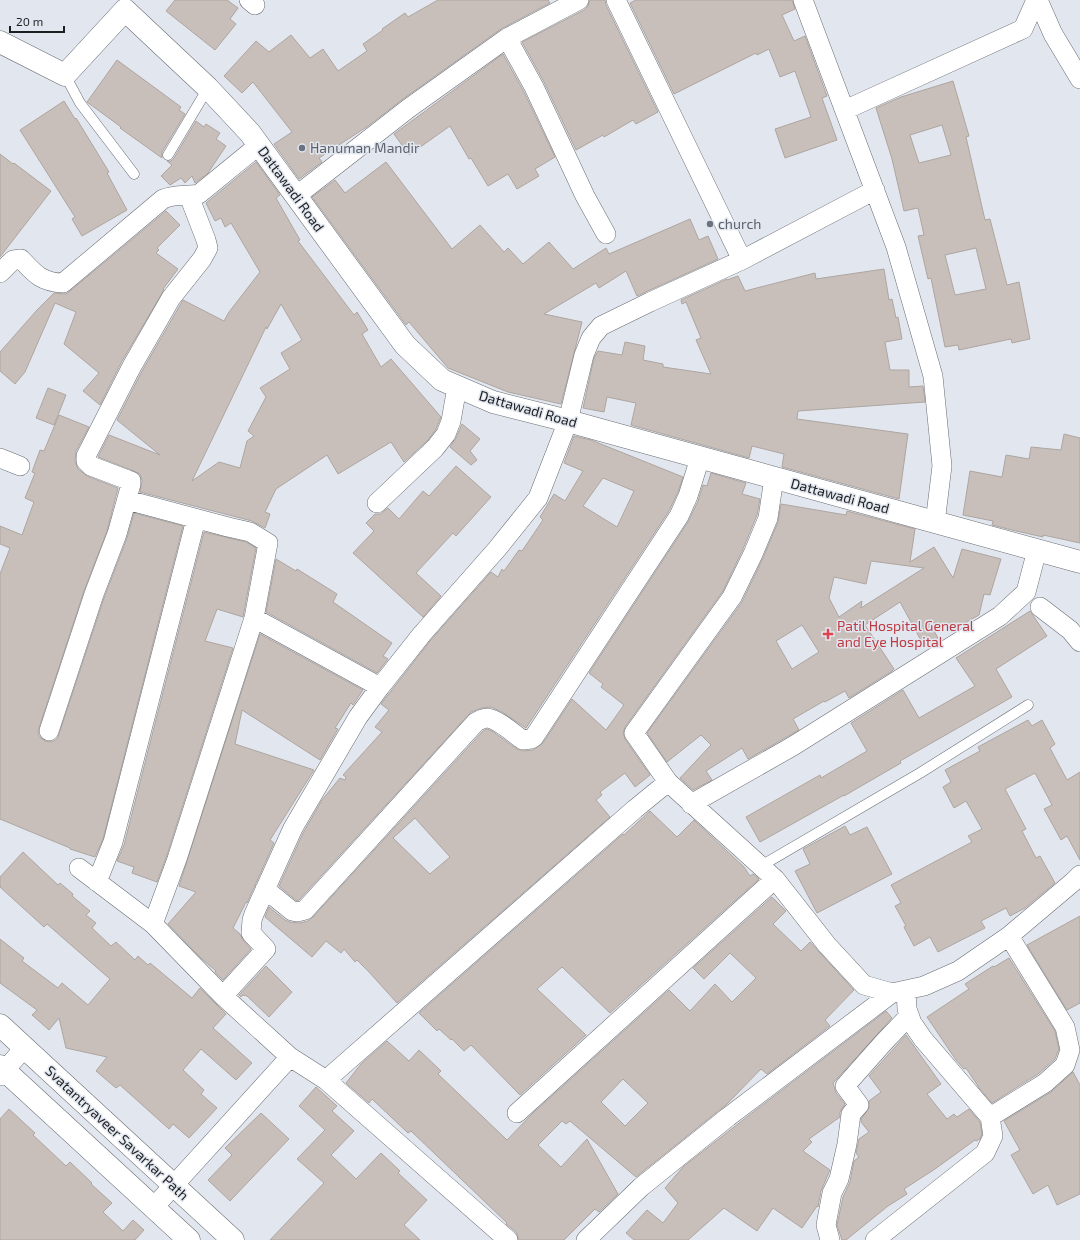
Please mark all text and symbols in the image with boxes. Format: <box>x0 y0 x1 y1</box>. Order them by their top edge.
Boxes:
scale bar <box>10 8 64 34</box>
text: 20 m <box>16 14 43 28</box>
place label: Hanuman Mandir <box>310 139 420 156</box>
street label: Dattawadi Road <box>255 143 328 235</box>
marker: Hanuman Mandir <box>297 143 307 153</box>
place label: church <box>718 215 761 232</box>
marker: church <box>705 219 715 229</box>
street label: Dattawadi Road <box>477 386 579 431</box>
street label: Dattawadi Road <box>789 474 891 517</box>
place label: Patil Hospital General and Eye Hospital <box>837 617 975 650</box>
marker: Patil Hospital General and Eye Hospital <box>822 628 834 640</box>
street label: Svatantryaveer Savarkar Path <box>42 1062 192 1203</box>

